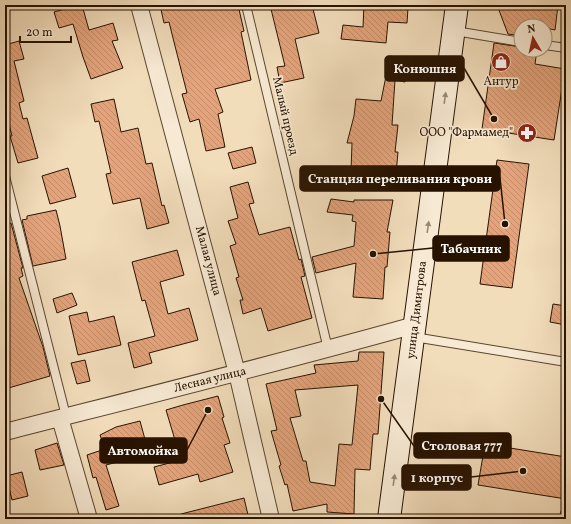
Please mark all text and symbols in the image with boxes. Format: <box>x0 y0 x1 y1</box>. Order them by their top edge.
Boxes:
scale bar <box>20 18 71 44</box>
north arrow <box>513 18 553 58</box>
text: N <box>527 22 537 38</box>
text: 20 m <box>26 25 53 41</box>
shop icon: Антур <box>490 51 512 73</box>
callout: Конюшня <box>385 56 464 81</box>
text: Конюшня <box>394 61 456 79</box>
place label: Антур <box>483 74 519 90</box>
street label: Малый проезд <box>268 75 302 157</box>
one-way arrow <box>442 92 448 104</box>
pharmacy icon: ООО "Фармамед" <box>516 122 538 144</box>
place label: ООО "Фармамед" <box>419 125 513 141</box>
callout: Станция переливания крови <box>300 166 500 191</box>
text: Станция переливания крови <box>308 171 492 189</box>
one-way arrow <box>425 221 431 233</box>
street label: Малая улица <box>191 224 225 298</box>
callout: Табачник <box>433 236 509 261</box>
text: Табачник <box>441 241 502 259</box>
street label: улица Димитрова <box>403 260 431 360</box>
street label: Лесная улица <box>172 363 248 397</box>
callout: Столовая 777 <box>414 433 511 458</box>
callout: Автомойка <box>100 438 187 463</box>
text: Столовая 777 <box>422 438 502 456</box>
text: Автомойка <box>107 443 179 461</box>
callout: 1 корпус <box>402 465 471 490</box>
text: 1 корпус <box>411 470 463 488</box>
one-way arrow <box>391 474 397 486</box>

